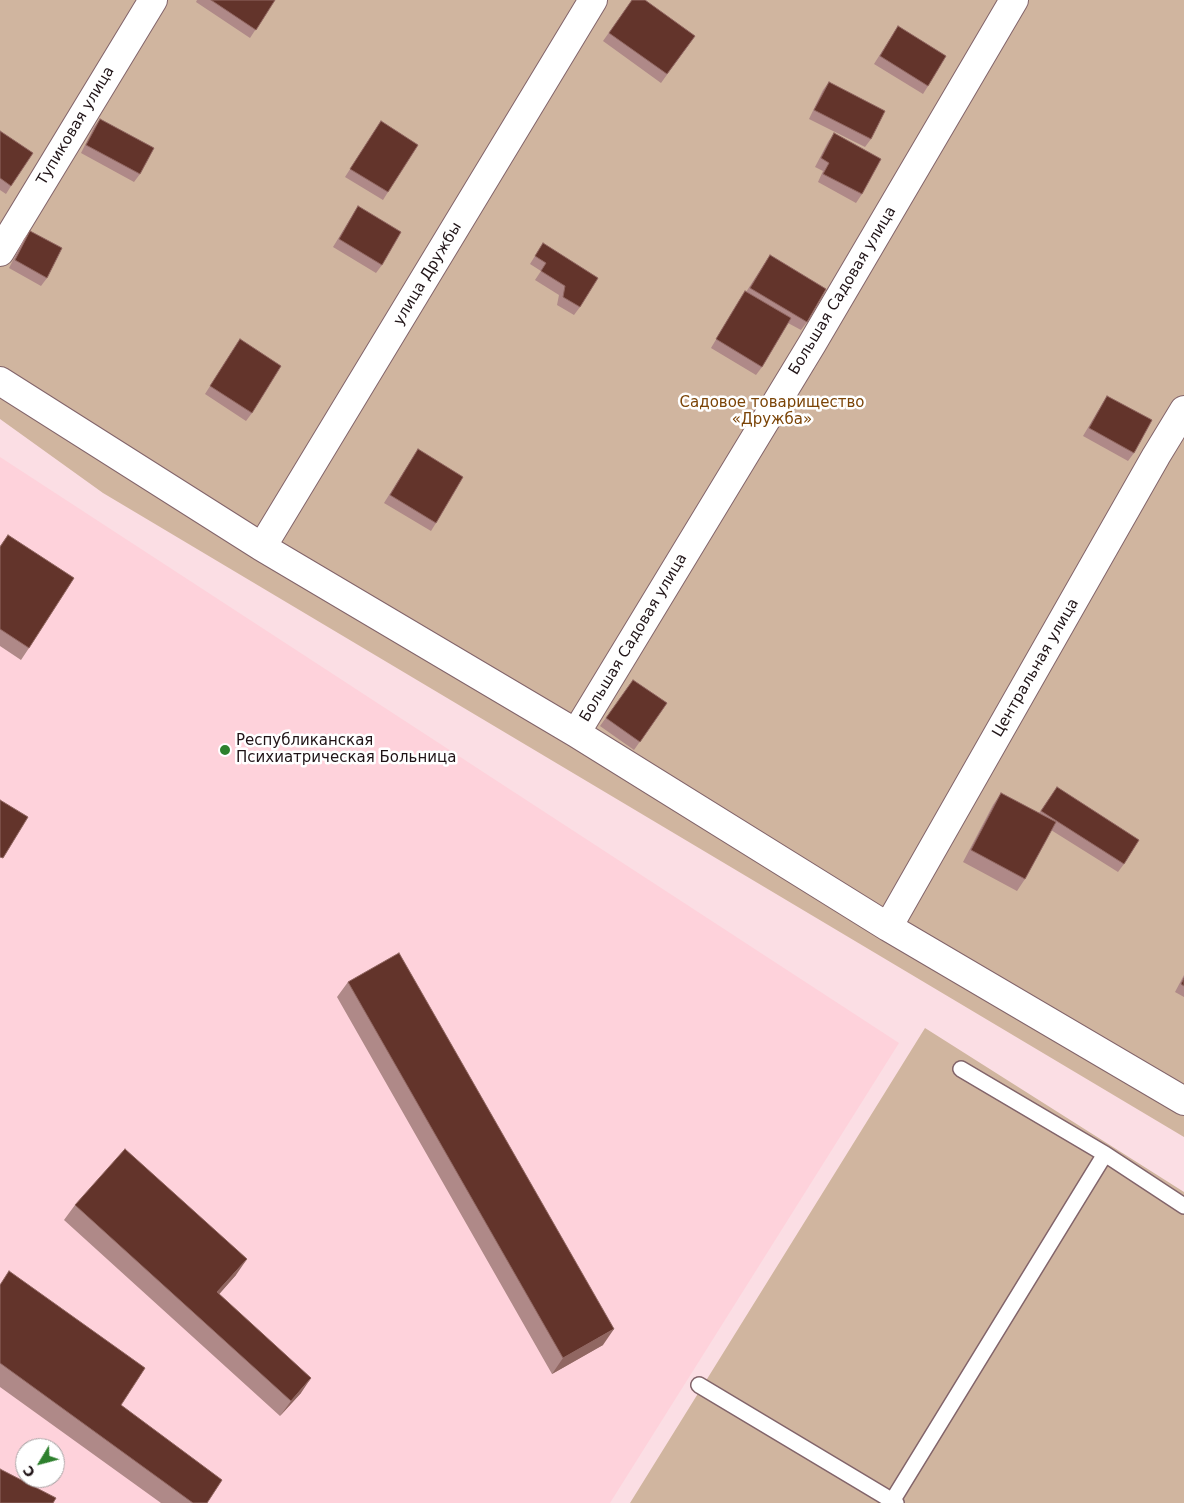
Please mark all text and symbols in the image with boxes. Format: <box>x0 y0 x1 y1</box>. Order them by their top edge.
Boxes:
street label: Тупиковая улица <box>33 63 119 189</box>
street label: Большая Садовая улица <box>786 204 900 378</box>
street label: улица Дружбы <box>390 219 466 329</box>
park label: Садовое товарищество «Дружба» <box>680 394 864 429</box>
street label: Большая Садовая улица <box>577 551 691 725</box>
street label: Центральная улица <box>989 596 1083 740</box>
place label: Республиканская Психиатрическая Больница <box>236 732 456 767</box>
marker: Республиканская Психиатрическая Больница <box>218 743 232 757</box>
north arrow <box>15 1438 65 1488</box>
text: С <box>19 1463 38 1480</box>

